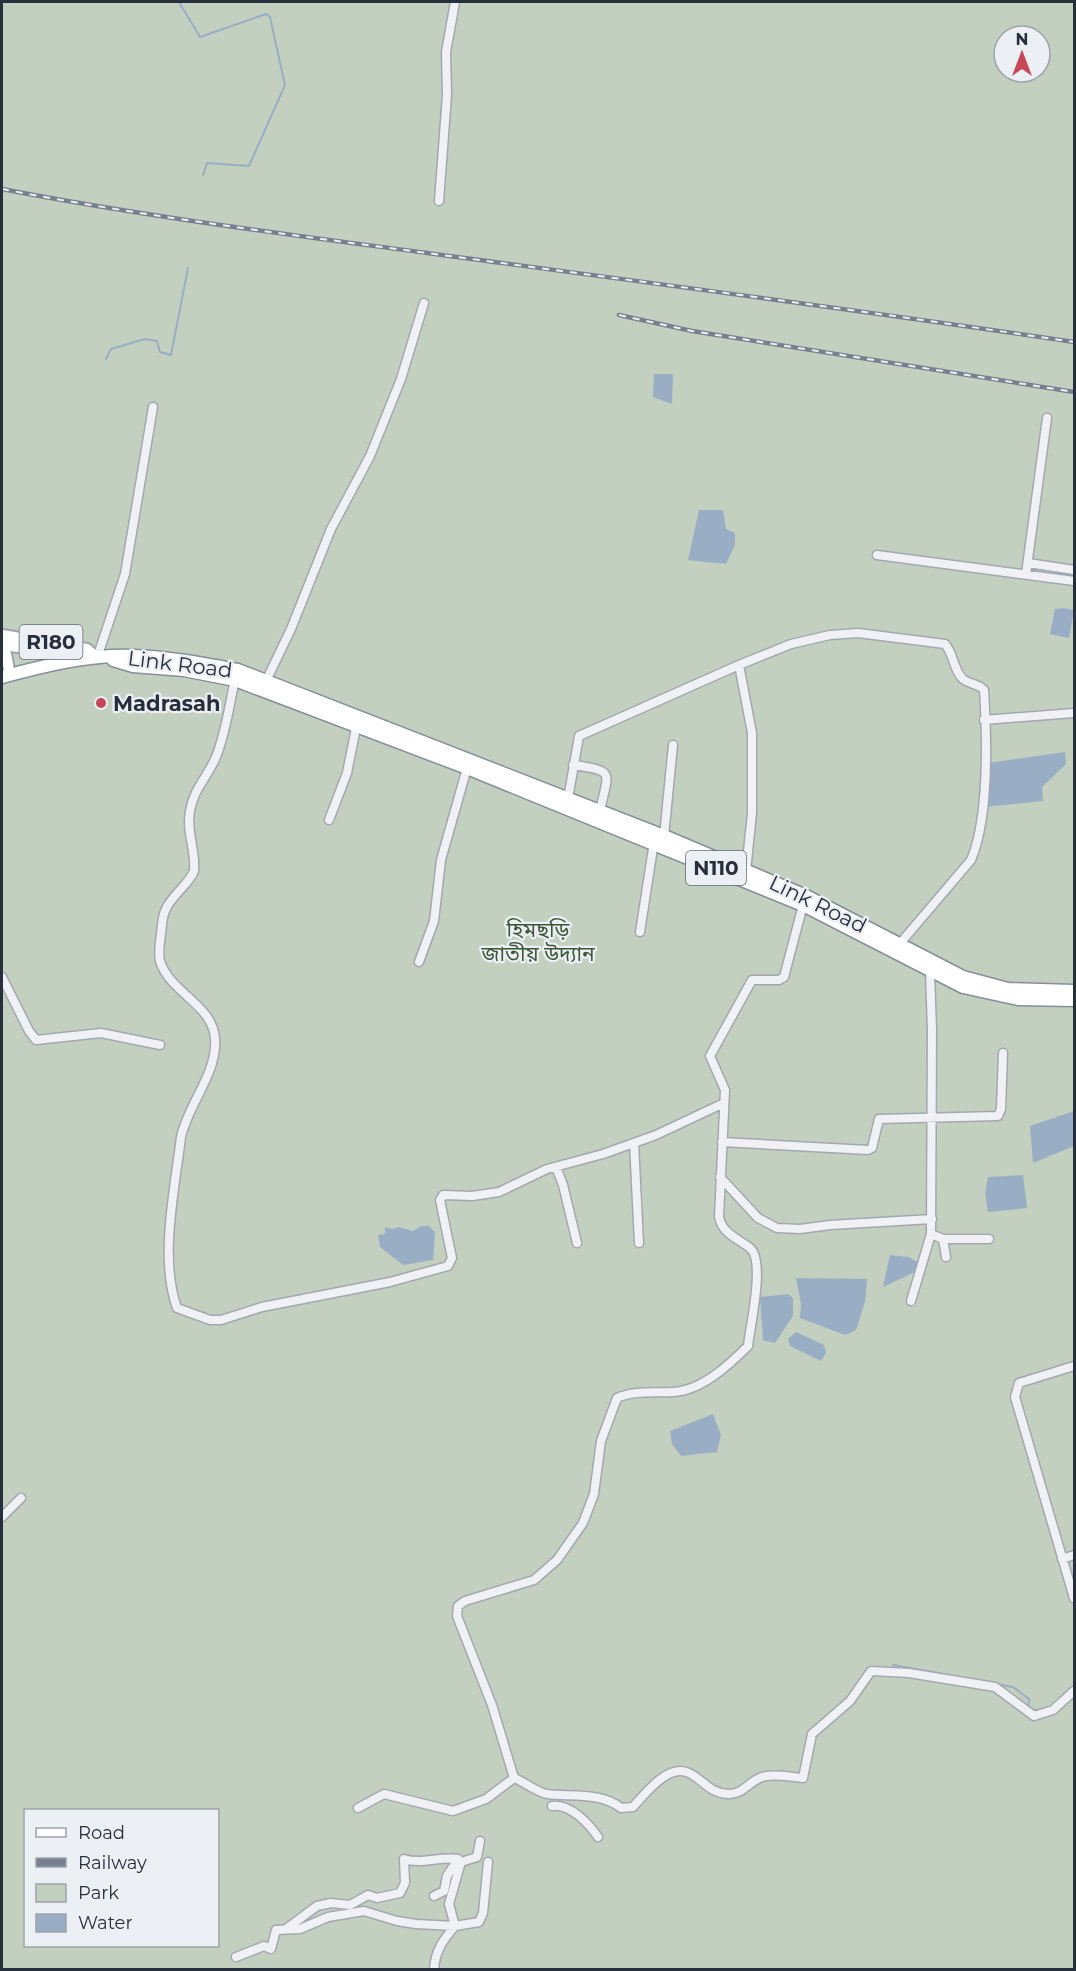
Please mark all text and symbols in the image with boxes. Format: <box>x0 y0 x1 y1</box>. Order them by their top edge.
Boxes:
north arrow <box>992 24 1052 84</box>
text: N <box>1016 30 1028 49</box>
road number: R180 <box>20 625 82 659</box>
street label: Link Road <box>126 645 234 683</box>
place label: Madrasah <box>113 691 220 716</box>
marker: Madrasah <box>94 696 108 710</box>
road number: N110 <box>686 851 746 885</box>
street label: Link Road <box>765 870 871 938</box>
park label: হিমছড়ি জাতীয় উদ্যান <box>480 917 595 966</box>
legend <box>24 1809 219 1947</box>
text: Road <box>78 1822 125 1844</box>
text: Railway <box>78 1852 147 1874</box>
text: Park <box>78 1882 119 1904</box>
text: Water <box>78 1912 133 1934</box>

